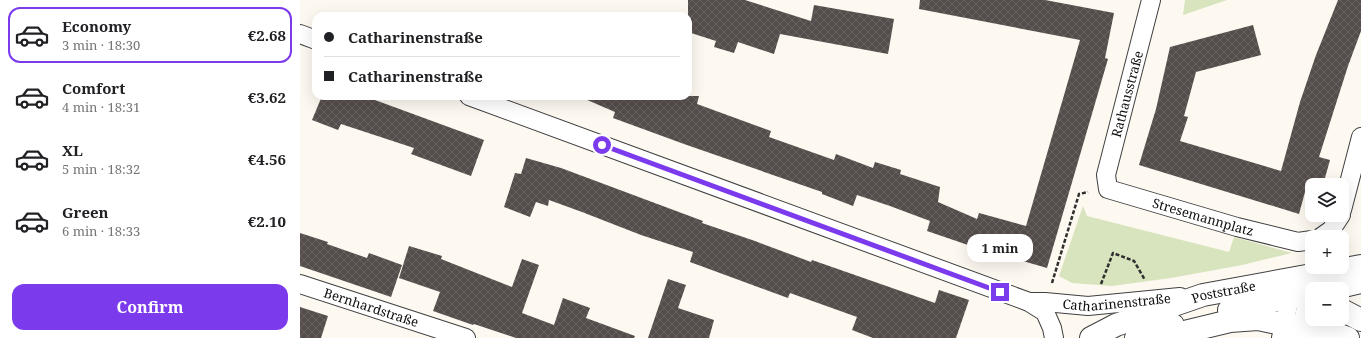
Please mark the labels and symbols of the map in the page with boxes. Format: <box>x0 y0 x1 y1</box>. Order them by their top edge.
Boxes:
street label: Rathausstraße <box>1107 49 1147 139</box>
route start <box>593 136 611 154</box>
street label: Stresemannplatz <box>1150 194 1256 240</box>
callout: 1 min <box>967 234 1033 262</box>
street label: Poststraße <box>1189 277 1257 307</box>
street label: Bernhardstraße <box>322 283 421 331</box>
route end <box>991 283 1009 301</box>
street label: Catharinenstraße <box>1062 289 1172 315</box>

